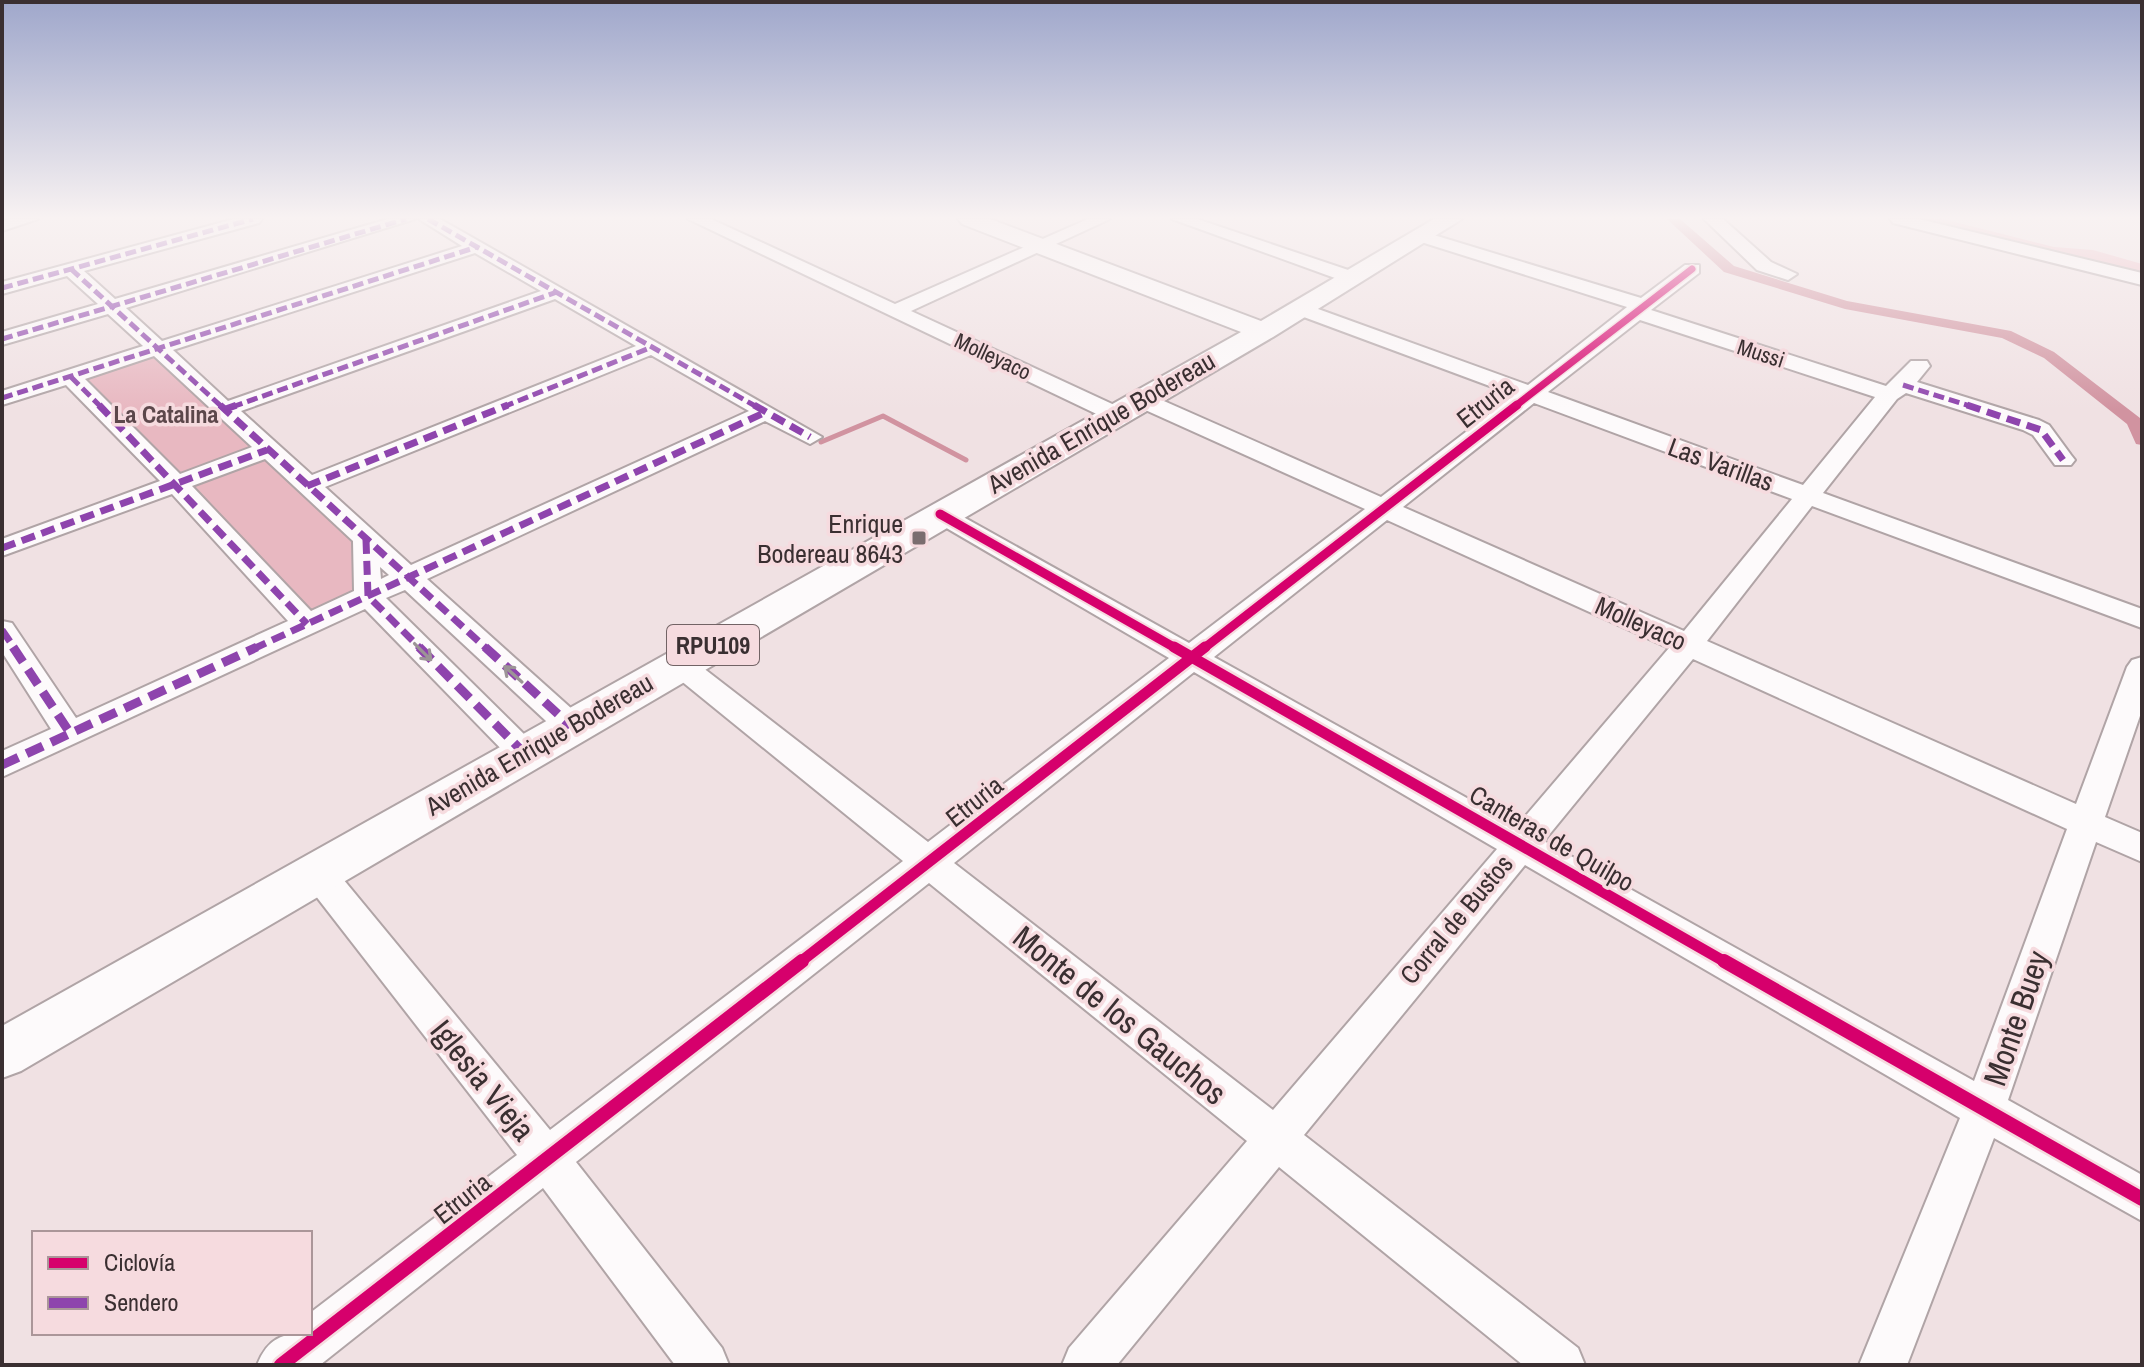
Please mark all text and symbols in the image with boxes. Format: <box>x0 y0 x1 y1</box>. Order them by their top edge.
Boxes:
street label: Molleyaco <box>950 325 1036 387</box>
street label: Mussi <box>1733 331 1789 375</box>
street label: Avenida Enrique Bodereau <box>980 343 1221 502</box>
street label: Etruria <box>1449 368 1521 435</box>
district label: La Catalina <box>114 398 219 430</box>
street label: Las Varillas <box>1663 429 1779 499</box>
place label: Enrique Bodereau 8643 <box>757 506 903 571</box>
marker: Enrique Bodereau 8643 <box>910 529 928 547</box>
street label: Molleyaco <box>1590 587 1692 659</box>
road number: RPU109 <box>667 625 759 665</box>
one-way arrow <box>413 642 433 661</box>
street label: Avenida Enrique Bodereau <box>418 665 659 824</box>
one-way arrow <box>504 665 524 683</box>
street label: Etruria <box>938 767 1010 834</box>
street label: Canteras de Quilpo <box>1463 777 1641 899</box>
street label: Corral de Bustos <box>1392 847 1520 991</box>
street label: Monte de los Gauchos <box>1004 916 1236 1114</box>
street label: Monte Buey <box>1973 945 2059 1091</box>
street label: Iglesia Vieja <box>421 1011 545 1150</box>
street label: Etruria <box>426 1164 498 1231</box>
legend <box>32 1231 312 1335</box>
text: Ciclovía <box>104 1246 175 1278</box>
text: Sendero <box>104 1286 178 1318</box>

